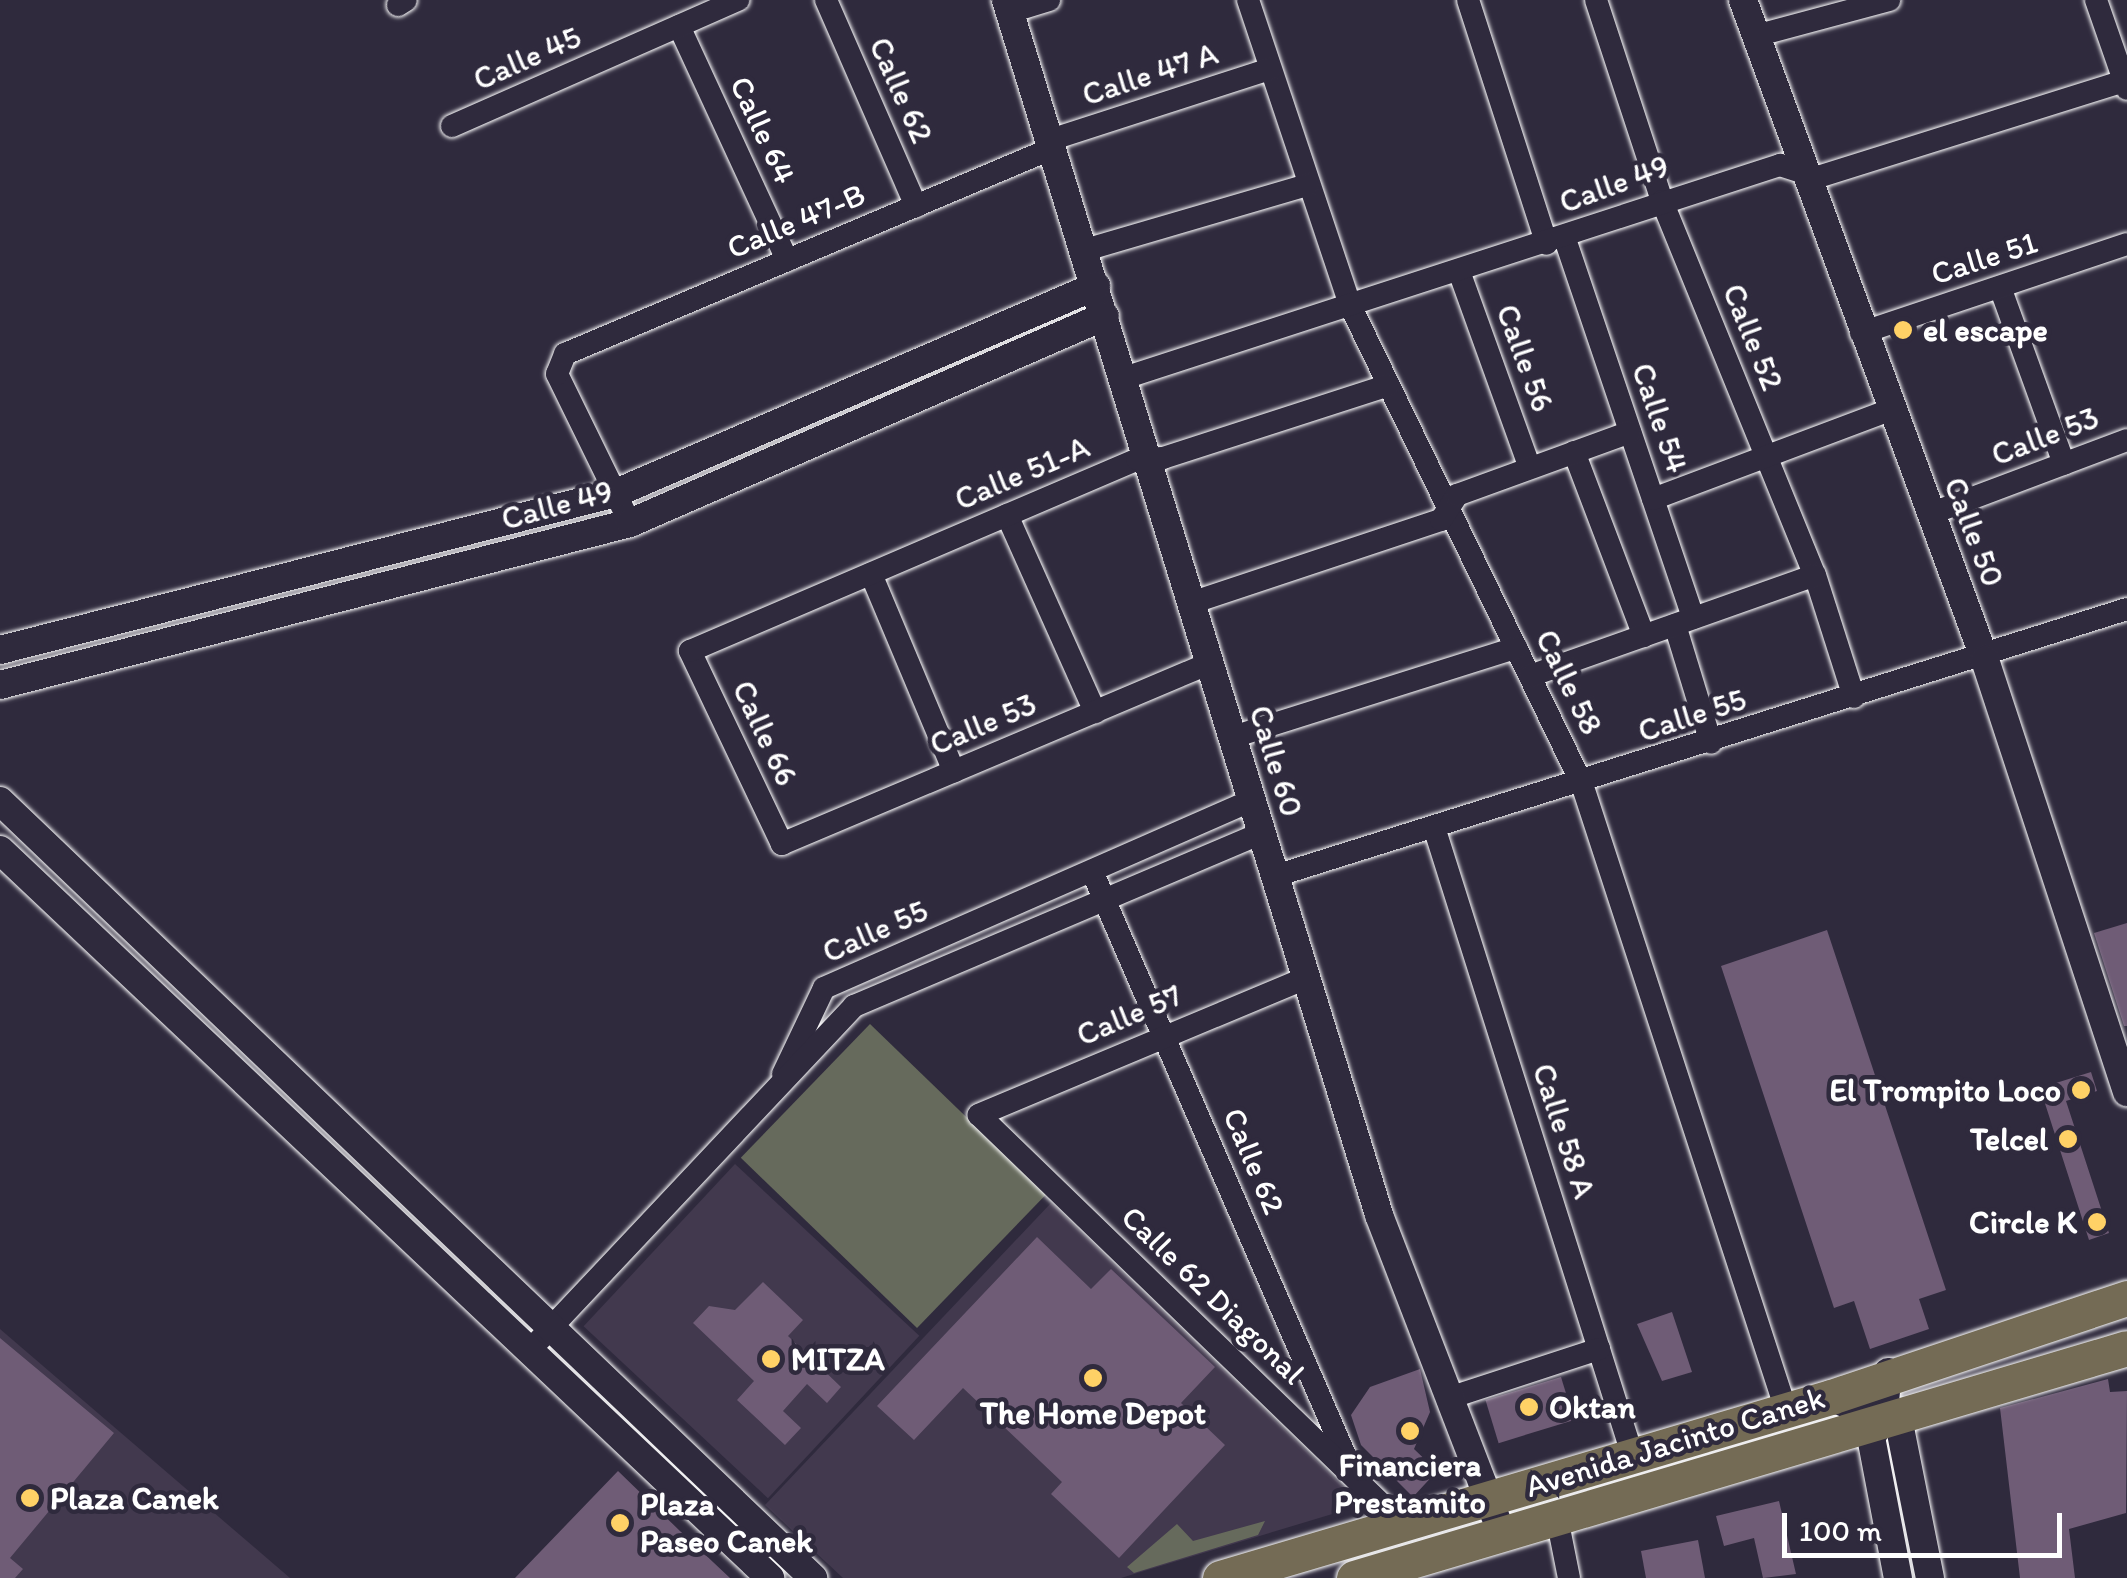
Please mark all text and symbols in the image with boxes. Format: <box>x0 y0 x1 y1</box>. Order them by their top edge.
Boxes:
street label: Calle 45 <box>467 17 587 99</box>
street label: Calle 62 <box>861 31 941 149</box>
street label: Calle 47 A <box>1077 34 1223 114</box>
street label: Calle 64 <box>722 70 804 190</box>
street label: Calle 49 <box>1554 147 1674 221</box>
street label: Calle 47-B <box>721 175 871 267</box>
street label: Calle 51 <box>1926 223 2042 293</box>
street label: Calle 52 <box>1714 278 1792 396</box>
street label: Calle 56 <box>1488 299 1562 417</box>
place label: el escape <box>1923 311 2047 349</box>
marker: el escape <box>1892 319 1914 341</box>
street label: Calle 54 <box>1623 358 1697 478</box>
street label: Calle 53 <box>1986 398 2104 474</box>
street label: Calle 51-A <box>949 427 1095 519</box>
street label: Calle 49 <box>497 472 617 538</box>
street label: Calle 50 <box>1936 472 2012 592</box>
street label: Calle 58 <box>1527 623 1611 741</box>
street label: Calle 66 <box>724 674 806 792</box>
street label: Calle 55 <box>1633 680 1751 750</box>
street label: Calle 53 <box>924 684 1042 764</box>
street label: Calle 60 <box>1241 701 1311 821</box>
street label: Calle 55 <box>816 891 934 971</box>
street label: Calle 57 <box>1071 976 1187 1054</box>
street label: Calle 58 A <box>1524 1059 1604 1203</box>
place label: El Trompito Loco <box>1832 1071 2061 1109</box>
marker: El Trompito Loco <box>2070 1079 2092 1101</box>
street label: Calle 62 <box>1215 1102 1293 1220</box>
place label: Telcel <box>1970 1120 2048 1158</box>
marker: Telcel <box>2057 1128 2079 1150</box>
street label: Calle 62 Diagonal <box>1114 1198 1312 1392</box>
place label: Circle K <box>1969 1203 2077 1241</box>
marker: Circle K <box>2086 1211 2108 1233</box>
place label: MITZA <box>791 1340 885 1378</box>
marker: MITZA <box>760 1348 782 1370</box>
marker: The Home Depot <box>1082 1367 1104 1389</box>
street label: Avenida Jacinto Canek <box>1521 1378 1829 1506</box>
place label: Oktan <box>1549 1388 1636 1426</box>
place label: The Home Depot <box>979 1394 1207 1432</box>
marker: Oktan <box>1518 1396 1540 1418</box>
marker: Financiera Prestamito <box>1399 1420 1421 1442</box>
place label: Financiera Prestamito <box>1334 1447 1486 1522</box>
place label: Plaza Canek <box>50 1479 218 1517</box>
place label: Plaza Paseo Canek <box>640 1486 814 1561</box>
marker: Plaza Canek <box>19 1487 41 1509</box>
scale bar <box>1787 1493 2067 1555</box>
marker: Plaza Paseo Canek <box>609 1512 631 1534</box>
text: 100 m <box>1799 1512 1882 1549</box>

